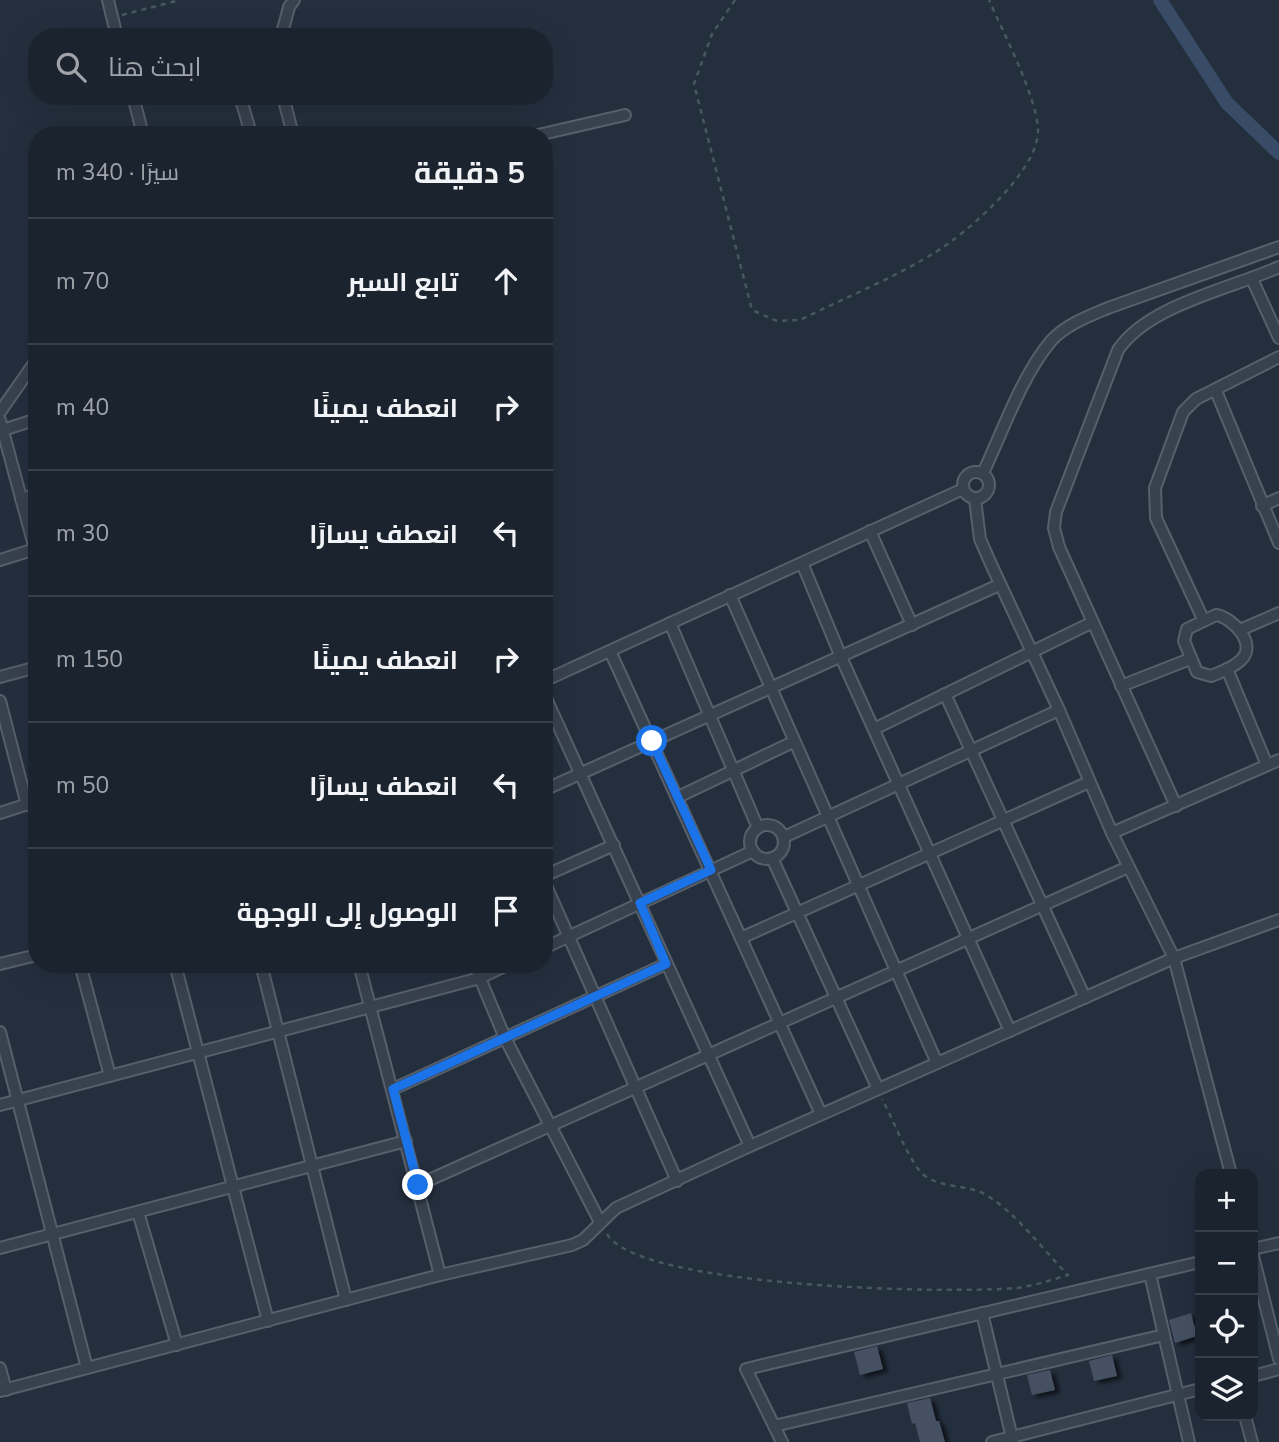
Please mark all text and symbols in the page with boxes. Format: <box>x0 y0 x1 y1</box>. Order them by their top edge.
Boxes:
search box <box>28 28 553 105</box>
icon: search <box>52 48 90 86</box>
text: ابحث هنا <box>108 50 202 85</box>
text: 5 دقيقة <box>414 153 525 194</box>
text: سيرًا · 340 m <box>56 157 179 188</box>
icon: ahead <box>487 262 525 300</box>
text: تابع السير <box>348 265 458 300</box>
text: 70 m <box>56 266 109 297</box>
icon: right <box>487 388 525 426</box>
text: انعطف يمينًا <box>312 391 458 426</box>
text: 40 m <box>56 392 109 423</box>
icon: left <box>487 514 525 552</box>
text: انعطف يسارًا <box>309 517 458 552</box>
text: 30 m <box>56 518 109 549</box>
icon: right <box>487 640 525 678</box>
text: انعطف يمينًا <box>312 643 458 678</box>
text: 150 m <box>56 644 123 675</box>
route start <box>636 725 667 756</box>
icon: left <box>487 766 525 804</box>
text: انعطف يسارًا <box>309 769 458 804</box>
text: 50 m <box>56 770 109 801</box>
icon: arrive <box>487 892 525 930</box>
text: الوصول إلى الوجهة <box>237 895 458 930</box>
route end <box>402 1169 433 1200</box>
map controls <box>1195 1169 1258 1421</box>
button: + <box>1195 1169 1258 1232</box>
button: − <box>1195 1232 1258 1295</box>
button: locate <box>1195 1295 1258 1358</box>
button: layers <box>1195 1358 1258 1421</box>

